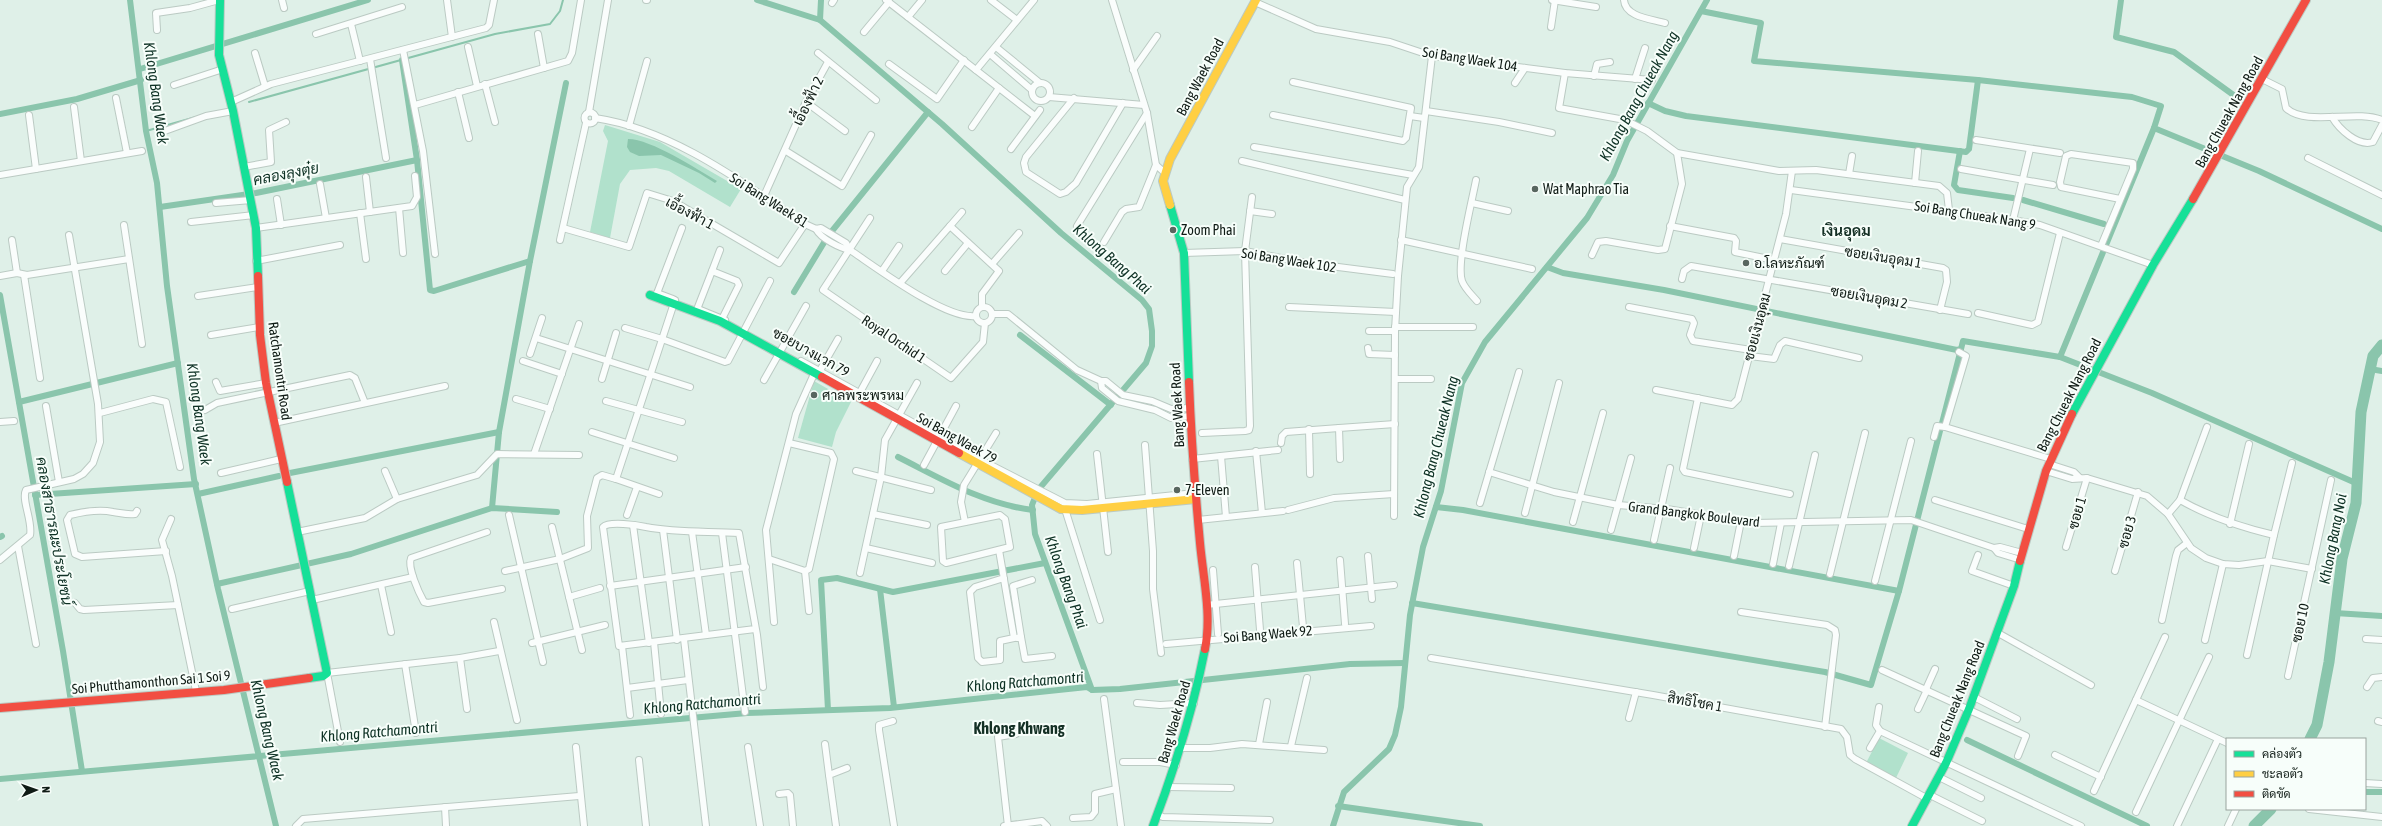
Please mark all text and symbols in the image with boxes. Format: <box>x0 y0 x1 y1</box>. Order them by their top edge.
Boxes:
water label: Khlong Bang Chueak Nang <box>1596 28 1681 164</box>
street label: Bang Waek Road <box>1173 36 1227 118</box>
water label: Khlong Bang Waek <box>141 41 172 146</box>
street label: Soi Bang Waek 104 <box>1421 44 1519 74</box>
street label: Bang Chueak Nang Road <box>2192 53 2266 171</box>
street label: เอื้องฟ้า 2 <box>786 72 827 128</box>
water label: คลองลุงตุ๋ย <box>251 158 321 191</box>
street label: Soi Bang Waek 81 <box>727 170 811 230</box>
place label: Wat Maphrao Tia <box>1543 181 1629 197</box>
marker: Wat Maphrao Tia <box>1530 184 1540 194</box>
street label: เอื้องฟ้า 1 <box>663 190 719 232</box>
street label: Soi Bang Chueak Nang 9 <box>1913 198 2037 232</box>
water label: Khlong Bang Phai <box>1070 220 1155 297</box>
place label: Zoom Phai <box>1181 222 1236 238</box>
district label: เงินอุดม <box>1821 222 1871 242</box>
marker: Zoom Phai <box>1168 225 1178 235</box>
street label: ซอยเงินอุดม 1 <box>1843 243 1923 273</box>
street label: Soi Bang Waek 102 <box>1240 245 1338 275</box>
place label: อ.โลหะภัณฑ์ <box>1754 254 1825 271</box>
marker: อ.โลหะภัณฑ์ <box>1741 258 1751 268</box>
street label: ซอยเงินอุดม 2 <box>1829 282 1909 314</box>
street label: ซอยเงินอุดม <box>1740 291 1776 363</box>
street label: Royal Orchid 1 <box>859 312 929 366</box>
street label: Ratchamontri Road <box>265 321 295 421</box>
street label: ซอยบางแวก 79 <box>770 324 852 380</box>
street label: Bang Chueak Nang Road <box>2034 336 2104 454</box>
water label: Khlong Bang Waek <box>184 362 215 467</box>
street label: Bang Waek Road <box>1167 362 1187 448</box>
water label: Khlong Bang Chueak Nang <box>1410 374 1461 520</box>
place label: ศาลพระพรหม <box>822 387 904 403</box>
marker: ศาลพระพรหม <box>809 390 819 400</box>
street label: Soi Bang Waek 79 <box>914 409 1000 467</box>
water label: คลองสาธารณะประโยชน์ <box>33 455 77 608</box>
place label: 7-Eleven <box>1185 482 1230 498</box>
marker: 7-Eleven <box>1172 485 1182 495</box>
water label: Khlong Bang Noi <box>2315 492 2350 586</box>
street label: ซอย 1 <box>2065 495 2089 531</box>
street label: Grand Bangkok Boulevard <box>1627 498 1761 530</box>
street label: ซอย 3 <box>2115 514 2139 550</box>
water label: Khlong Bang Phai <box>1042 533 1091 631</box>
street label: ซอย 10 <box>2288 601 2312 644</box>
street label: Soi Bang Waek 92 <box>1223 622 1313 646</box>
street label: Bang Chueak Nang Road <box>1926 638 1988 760</box>
street label: Soi Phutthamonthon Sai 1 Soi 9 <box>71 667 231 697</box>
water label: Khlong Ratchamontri <box>966 668 1085 695</box>
water label: Khlong Bang Waek <box>248 678 287 782</box>
street label: Bang Waek Road <box>1155 679 1193 765</box>
street label: สิทธิโชค 1 <box>1666 689 1724 715</box>
water label: Khlong Ratchamontri <box>643 690 762 717</box>
water label: Khlong Ratchamontri <box>320 718 439 745</box>
district label: Khlong Khwang <box>973 719 1065 737</box>
legend <box>2226 738 2366 810</box>
text: คล่องตัว <box>2262 747 2302 761</box>
text: ชะลอตัว <box>2262 767 2303 781</box>
north arrow <box>16 770 56 810</box>
text: N <box>40 786 52 793</box>
text: ติดขัด <box>2262 787 2291 801</box>

